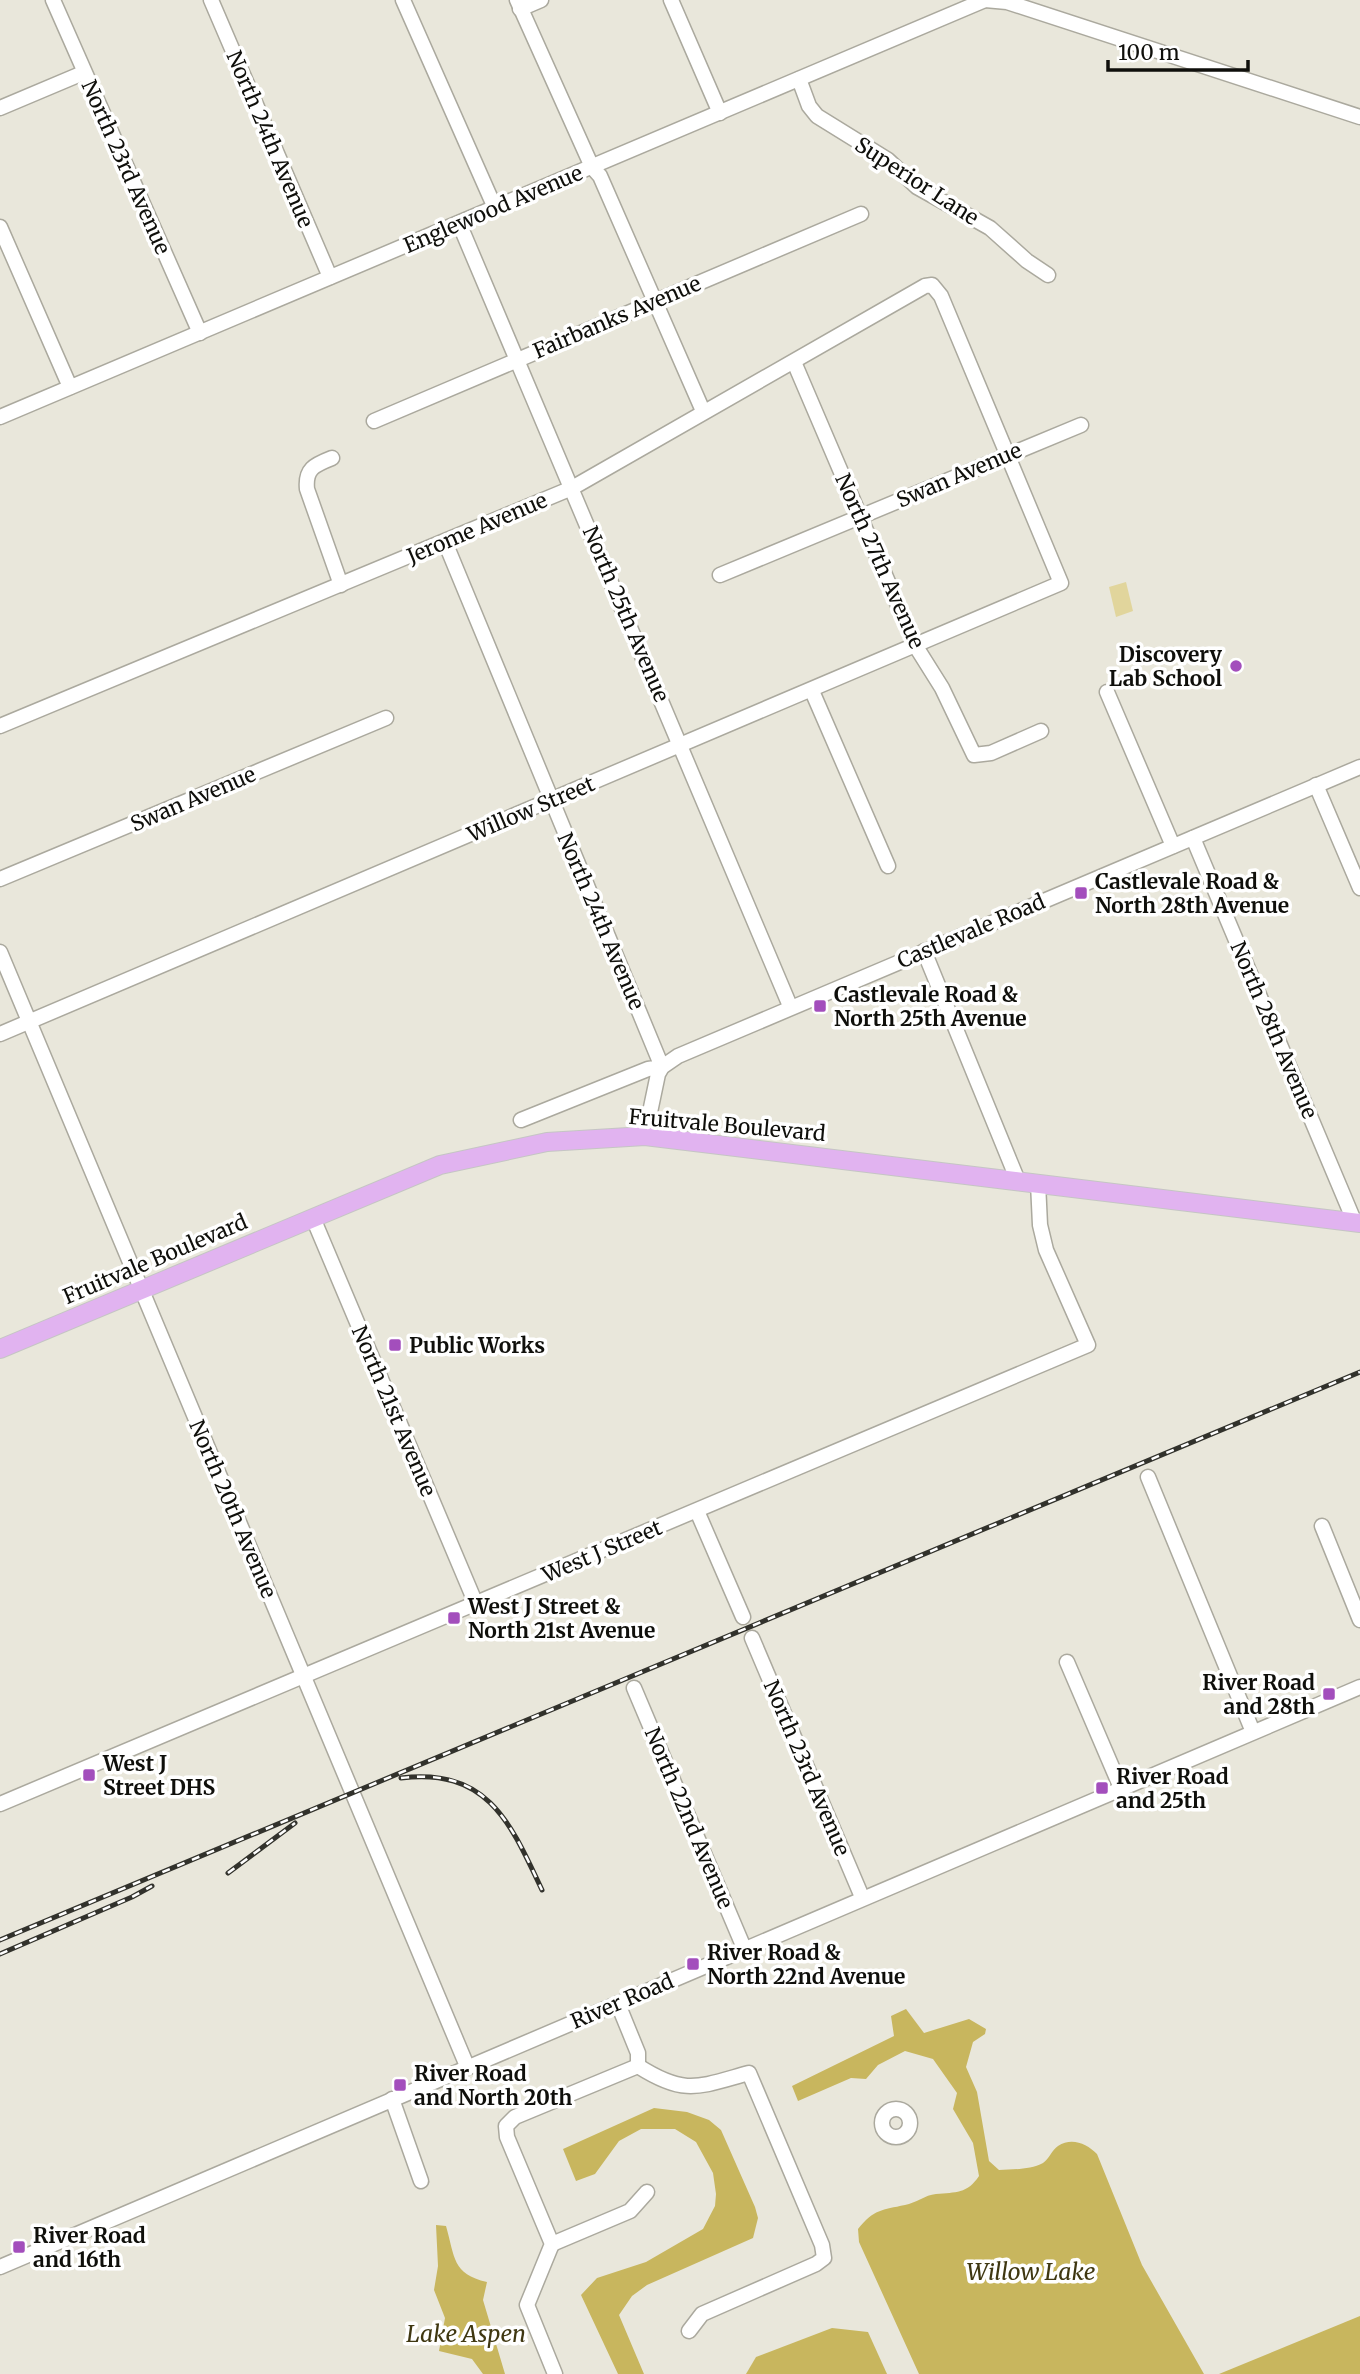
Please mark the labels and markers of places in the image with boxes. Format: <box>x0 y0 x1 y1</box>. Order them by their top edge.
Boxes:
place label: Discovery Lab School <box>1109 641 1223 692</box>
marker: Discovery Lab School <box>1228 658 1244 674</box>
place label: Castlevale Road & North 28th Avenue <box>1095 868 1289 919</box>
marker: Castlevale Road & North 28th Avenue <box>1073 885 1089 901</box>
place label: Castlevale Road & North 25th Avenue <box>834 981 1027 1032</box>
marker: Castlevale Road & North 25th Avenue <box>812 998 828 1014</box>
place label: Public Works <box>409 1332 545 1359</box>
marker: Public Works <box>387 1337 403 1353</box>
place label: West J Street & North 21st Avenue <box>467 1593 655 1644</box>
marker: West J Street & North 21st Avenue <box>446 1610 462 1626</box>
place label: River Road and 28th <box>1202 1669 1315 1720</box>
marker: River Road and 28th <box>1321 1686 1337 1702</box>
place label: West J Street DHS <box>102 1750 215 1801</box>
place label: River Road and 25th <box>1116 1763 1229 1814</box>
marker: West J Street DHS <box>81 1767 97 1783</box>
marker: River Road and 25th <box>1094 1780 1110 1796</box>
place label: River Road & North 22nd Avenue <box>707 1939 905 1990</box>
marker: River Road & North 22nd Avenue <box>685 1956 701 1972</box>
place label: River Road and North 20th <box>414 2060 572 2111</box>
marker: River Road and North 20th <box>392 2077 408 2093</box>
place label: River Road and 16th <box>33 2222 146 2273</box>
marker: River Road and 16th <box>11 2239 27 2255</box>

